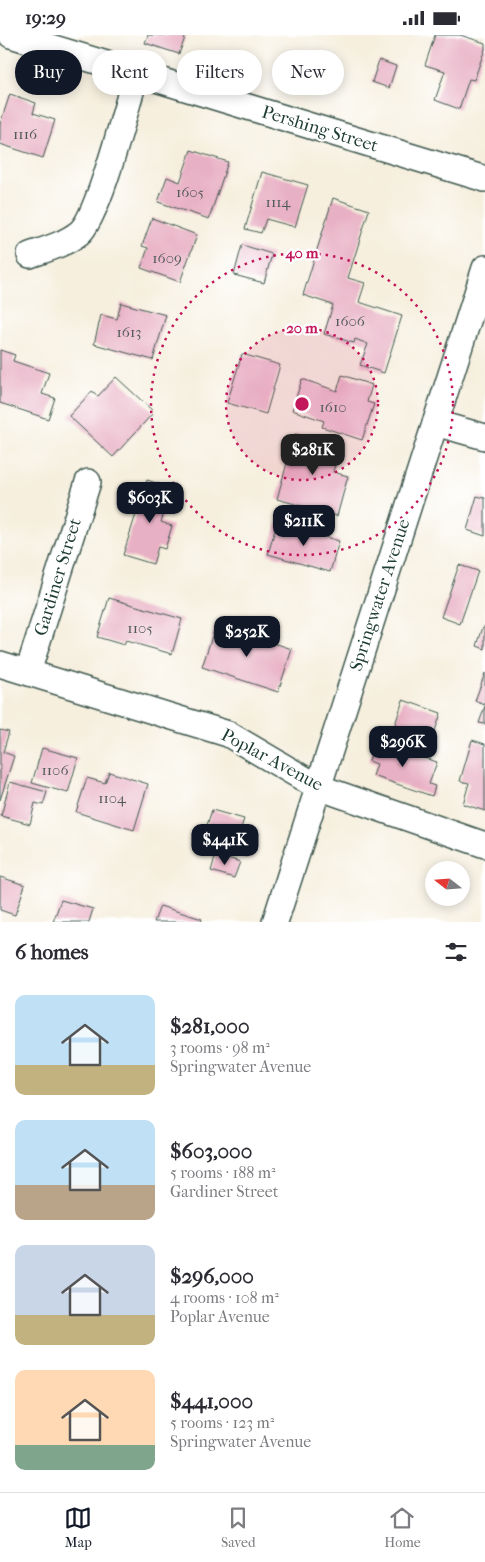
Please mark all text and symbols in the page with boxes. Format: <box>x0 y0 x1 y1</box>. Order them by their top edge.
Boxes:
text: 19:29 <box>25 7 66 29</box>
chip: Buy <box>15 50 82 95</box>
chip: Rent <box>92 50 167 95</box>
chip: Filters <box>177 50 262 95</box>
chip: New <box>272 50 344 95</box>
street label: Pershing Street <box>259 101 381 157</box>
house number: 1116 <box>13 125 38 143</box>
house number: 1605 <box>176 183 204 201</box>
house number: 1114 <box>266 193 292 211</box>
text: 40 m <box>285 244 319 262</box>
house number: 1609 <box>152 249 182 267</box>
house number: 1606 <box>335 312 366 330</box>
text: 20 m <box>286 319 318 337</box>
house number: 1613 <box>117 323 141 341</box>
centre of rings <box>293 395 311 413</box>
house number: 1610 <box>320 398 346 416</box>
pin: $281K <box>278 433 348 476</box>
text: $281K <box>292 440 334 459</box>
pin: $603K <box>115 481 185 524</box>
text: $603K <box>128 488 172 507</box>
pin: $211K <box>269 505 339 547</box>
text: $211K <box>284 511 324 530</box>
street label: Gardiner Street <box>30 515 86 638</box>
street label: Springwater Avenue <box>345 516 415 674</box>
pin: $252K <box>212 615 282 658</box>
house number: 1105 <box>127 619 153 637</box>
text: $252K <box>225 622 269 641</box>
street label: Poplar Avenue <box>218 724 326 796</box>
pin: $296K <box>368 725 438 768</box>
text: $296K <box>380 732 426 751</box>
house number: 1106 <box>41 761 69 779</box>
house number: 1104 <box>98 789 127 807</box>
pin: $441K <box>190 823 260 866</box>
text: $441K <box>202 830 248 849</box>
north arrow <box>425 861 470 906</box>
map controls <box>425 861 470 906</box>
icon: filters <box>442 938 470 966</box>
text: 6 homes <box>15 940 89 964</box>
text: $281,000 <box>170 1014 250 1038</box>
icon: home <box>55 1015 115 1075</box>
text: 3 rooms · 98 m² <box>170 1038 270 1057</box>
text: Springwater Avenue <box>170 1057 311 1076</box>
text: $603,000 <box>170 1139 252 1163</box>
icon: home <box>55 1140 115 1200</box>
text: 5 rooms · 188 m² <box>170 1163 276 1182</box>
text: Gardiner Street <box>170 1182 278 1201</box>
text: $296,000 <box>170 1264 254 1288</box>
icon: home <box>55 1265 115 1325</box>
text: 4 rooms · 108 m² <box>170 1288 279 1307</box>
text: Poplar Avenue <box>170 1307 270 1326</box>
text: $441,000 <box>170 1389 253 1413</box>
icon: home <box>55 1390 115 1450</box>
text: 5 rooms · 123 m² <box>170 1413 274 1432</box>
text: Springwater Avenue <box>170 1432 311 1451</box>
tab: Map <box>64 1504 92 1551</box>
tab: Saved <box>221 1504 256 1551</box>
tab: Home <box>384 1504 421 1551</box>

